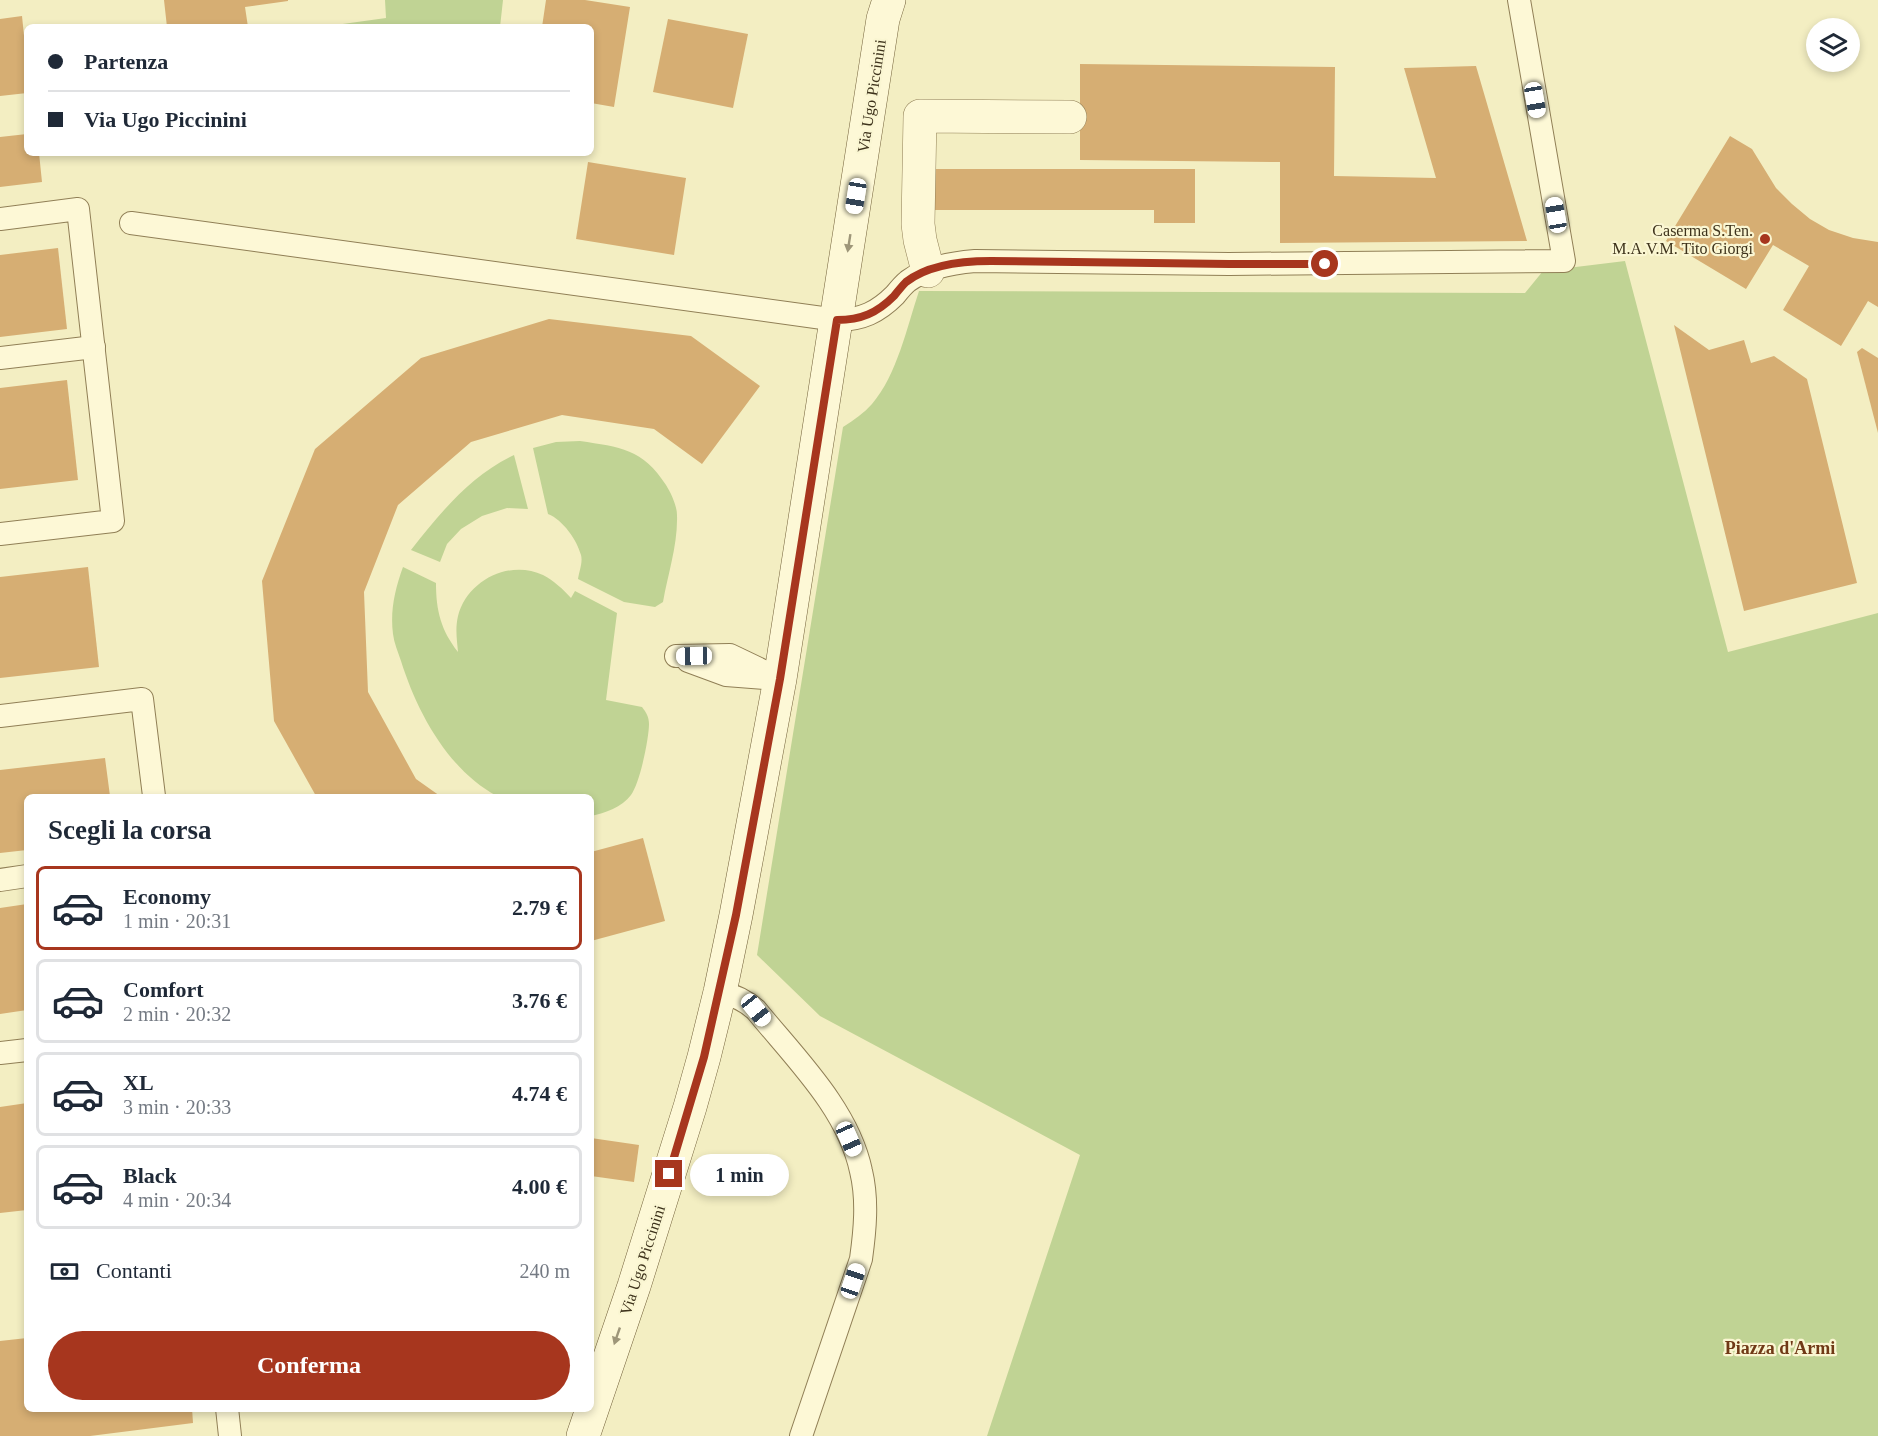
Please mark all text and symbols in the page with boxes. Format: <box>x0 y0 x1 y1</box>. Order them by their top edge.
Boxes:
map controls <box>1806 18 1860 72</box>
button: layers <box>1806 18 1860 72</box>
street label: Via Ugo Piccinini <box>854 38 890 154</box>
text: Partenza <box>84 49 168 74</box>
car <box>1523 81 1547 119</box>
text: Via Ugo Piccinini <box>84 107 247 132</box>
car <box>844 177 868 215</box>
car <box>1544 196 1568 234</box>
place label: Caserma S.Ten. M.A.V.M. Tito Giorgi <box>1612 222 1754 258</box>
marker: Caserma S.Ten. M.A.V.M. Tito Giorgi <box>1758 232 1772 246</box>
one-way arrow <box>844 234 853 253</box>
route start <box>1311 250 1338 277</box>
car <box>676 647 712 665</box>
text: Scegli la corsa <box>48 815 211 845</box>
icon: car <box>51 881 105 935</box>
text: Economy <box>123 884 211 909</box>
text: 2.79 € <box>512 895 567 920</box>
text: 1 min · 20:31 <box>123 910 231 932</box>
icon: car <box>51 974 105 1028</box>
text: Comfort <box>123 977 204 1002</box>
text: 3.76 € <box>512 988 567 1013</box>
car <box>738 990 774 1030</box>
text: 2 min · 20:32 <box>123 1003 231 1025</box>
icon: car <box>51 1067 105 1121</box>
text: XL <box>123 1070 154 1095</box>
text: 4.74 € <box>512 1081 567 1106</box>
text: 3 min · 20:33 <box>123 1096 231 1118</box>
car <box>833 1119 865 1159</box>
callout: 1 min <box>690 1153 789 1195</box>
icon: car <box>51 1160 105 1214</box>
route end <box>655 1160 682 1187</box>
text: Black <box>123 1163 177 1188</box>
text: 1 min <box>715 1164 764 1186</box>
text: 4.00 € <box>512 1174 567 1199</box>
text: 4 min · 20:34 <box>123 1189 231 1211</box>
street label: Via Ugo Piccinini <box>617 1203 669 1318</box>
icon: cash <box>48 1255 81 1288</box>
text: Contanti <box>96 1258 172 1283</box>
text: 240 m <box>519 1260 570 1282</box>
car <box>839 1261 867 1301</box>
one-way arrow <box>611 1327 621 1345</box>
button: Conferma <box>48 1331 570 1400</box>
district label: Piazza d'Armi <box>1725 1338 1835 1358</box>

